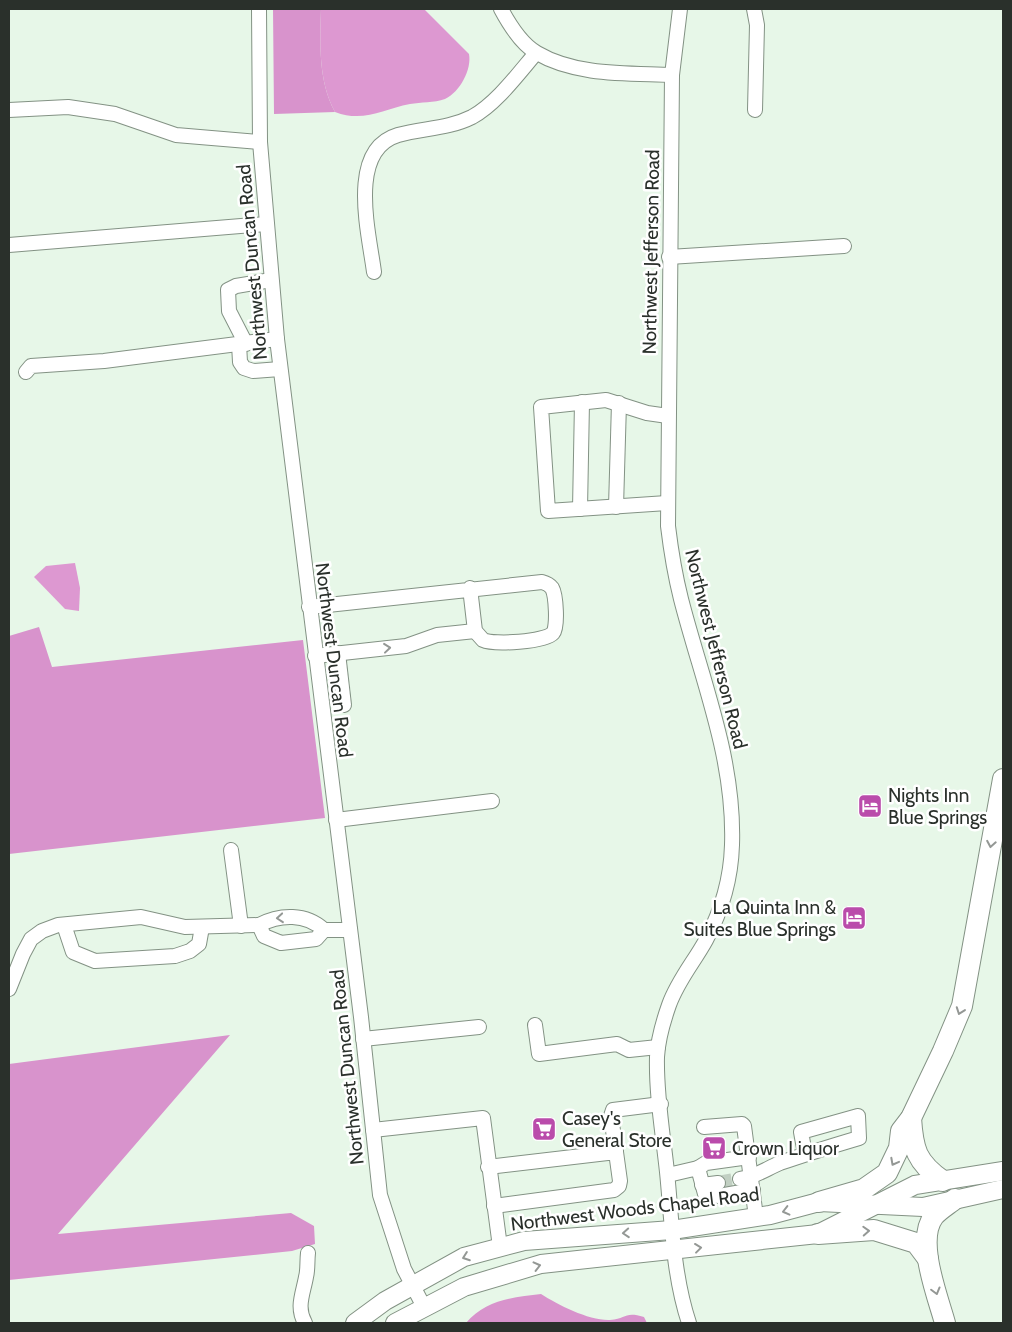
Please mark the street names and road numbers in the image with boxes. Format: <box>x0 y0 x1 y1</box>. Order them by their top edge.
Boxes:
street label: Northwest Jefferson Road <box>638 149 664 355</box>
street label: Northwest Duncan Road <box>232 163 272 361</box>
street label: Northwest Jefferson Road <box>680 547 752 751</box>
street label: Northwest Duncan Road <box>311 561 357 759</box>
street label: Northwest Duncan Road <box>325 968 369 1166</box>
street label: Northwest Woods Chapel Road <box>509 1182 761 1236</box>

